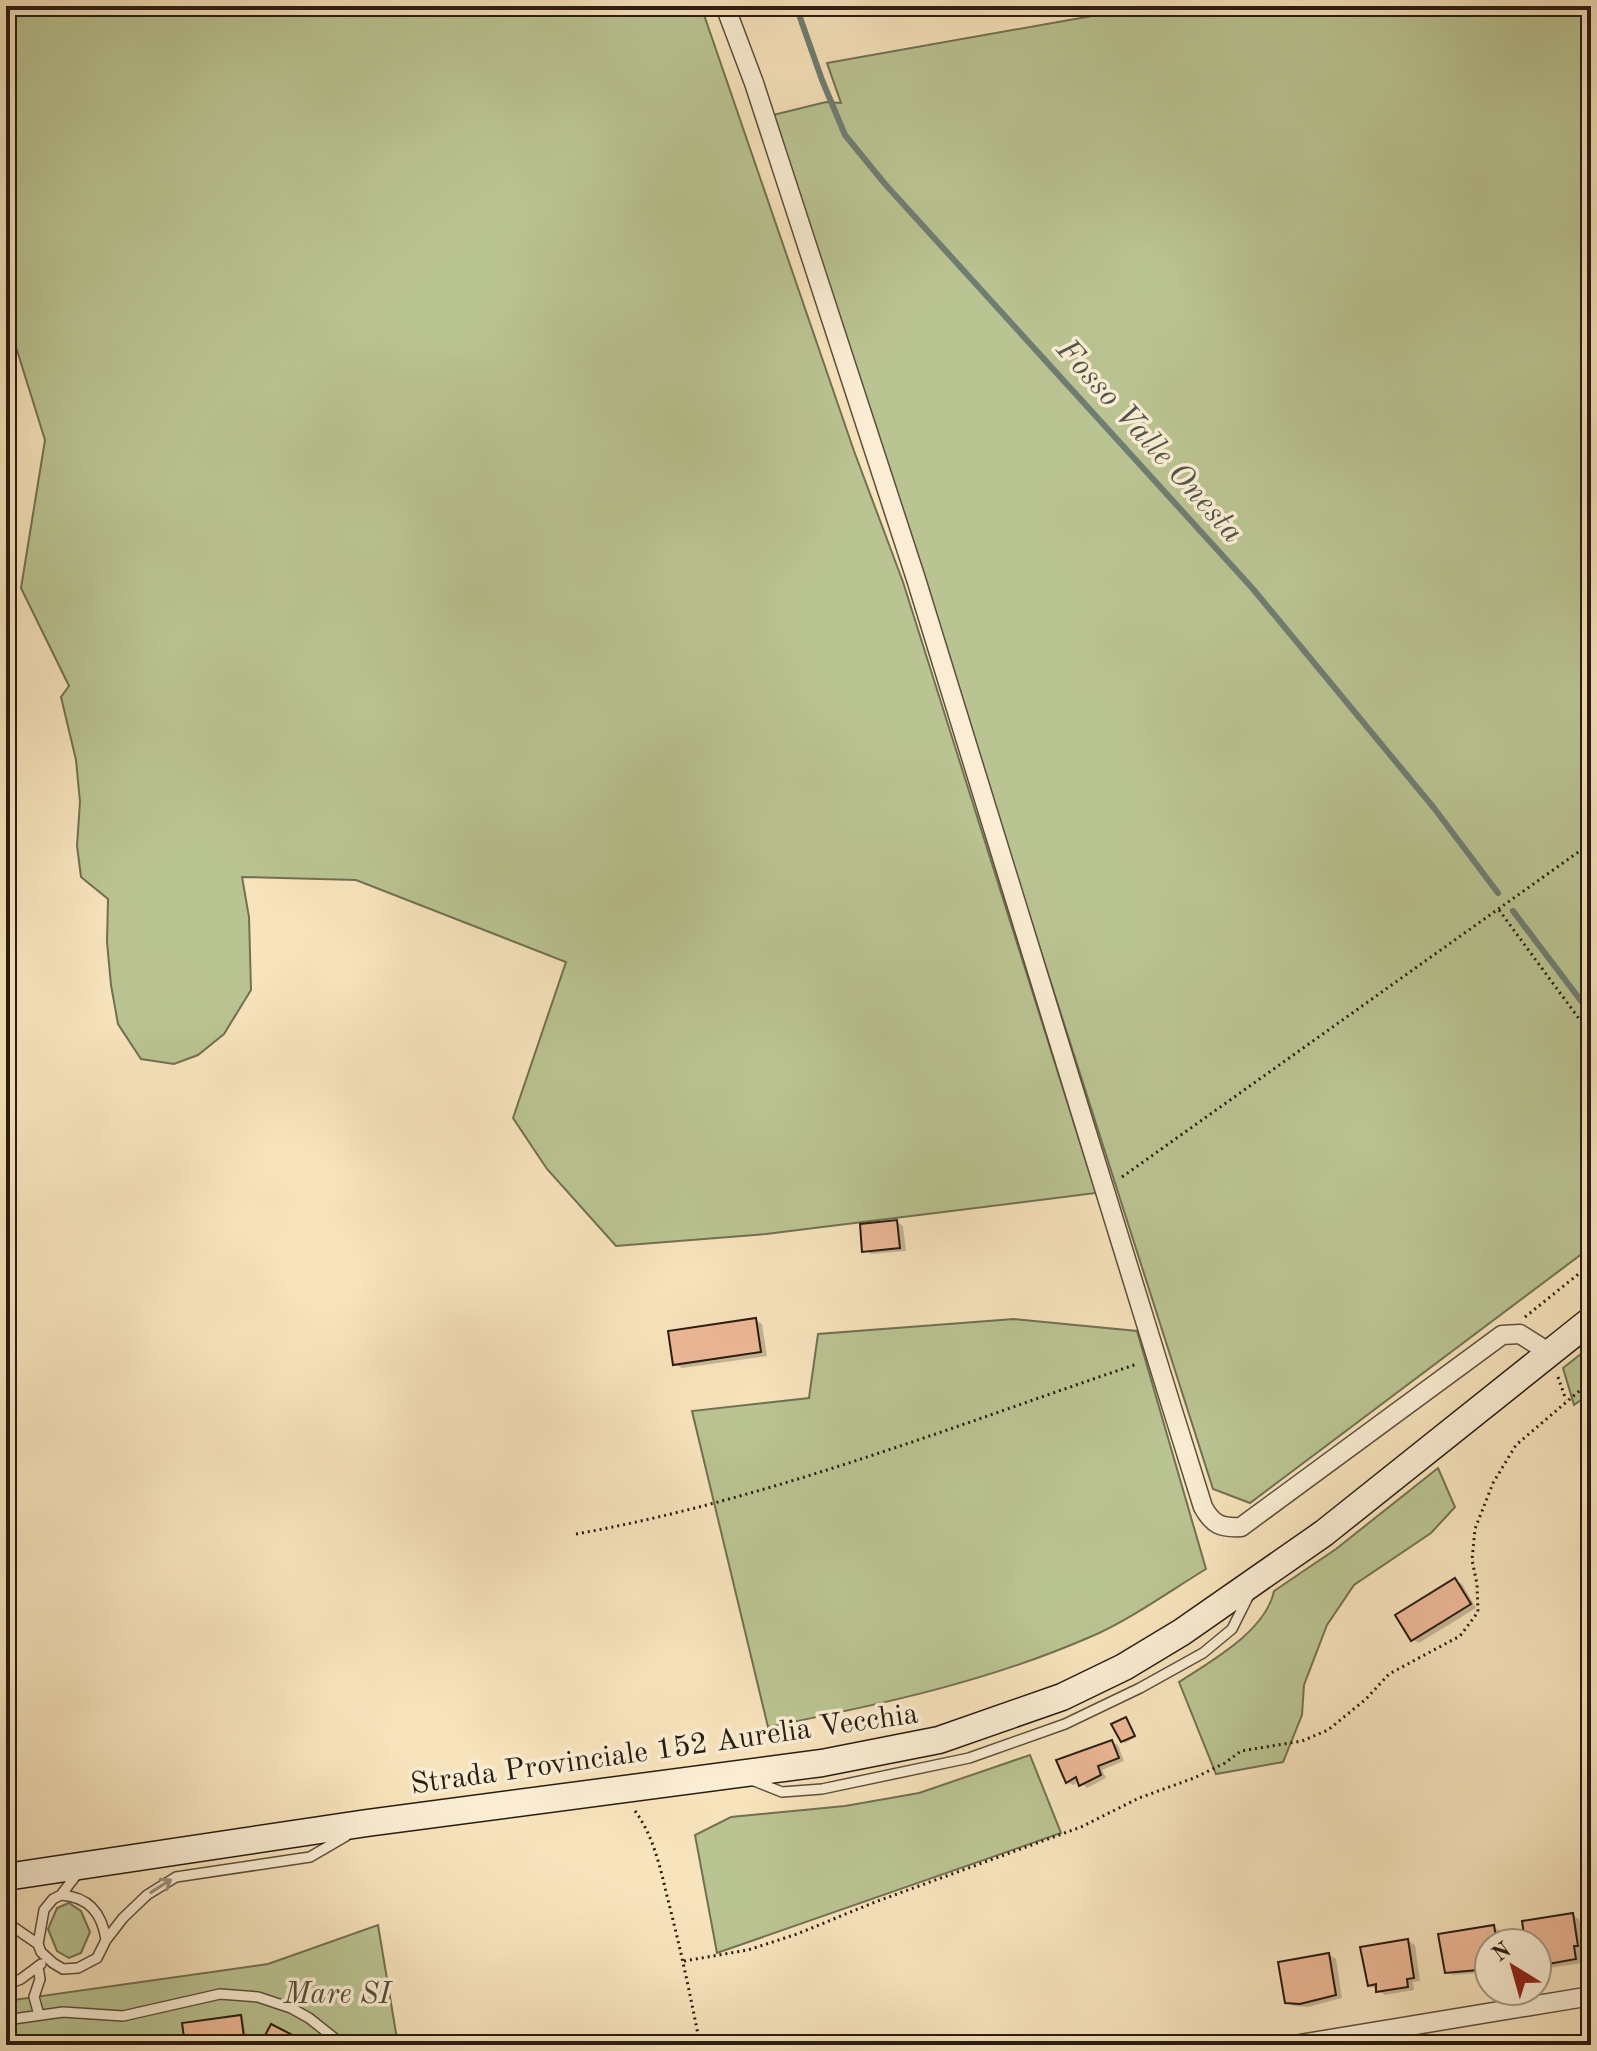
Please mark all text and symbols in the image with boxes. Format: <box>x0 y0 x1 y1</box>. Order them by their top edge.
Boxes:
water label: Fosso Valle Onesta <box>1049 333 1248 550</box>
street label: Strada Provinciale 152 Aurelia Vecchia <box>408 1699 920 1800</box>
one-way arrow <box>149 1878 172 1894</box>
north arrow <box>1473 1927 1553 2007</box>
text: N <box>1489 1939 1516 1966</box>
park label: Mare SI <box>282 1980 394 2010</box>

